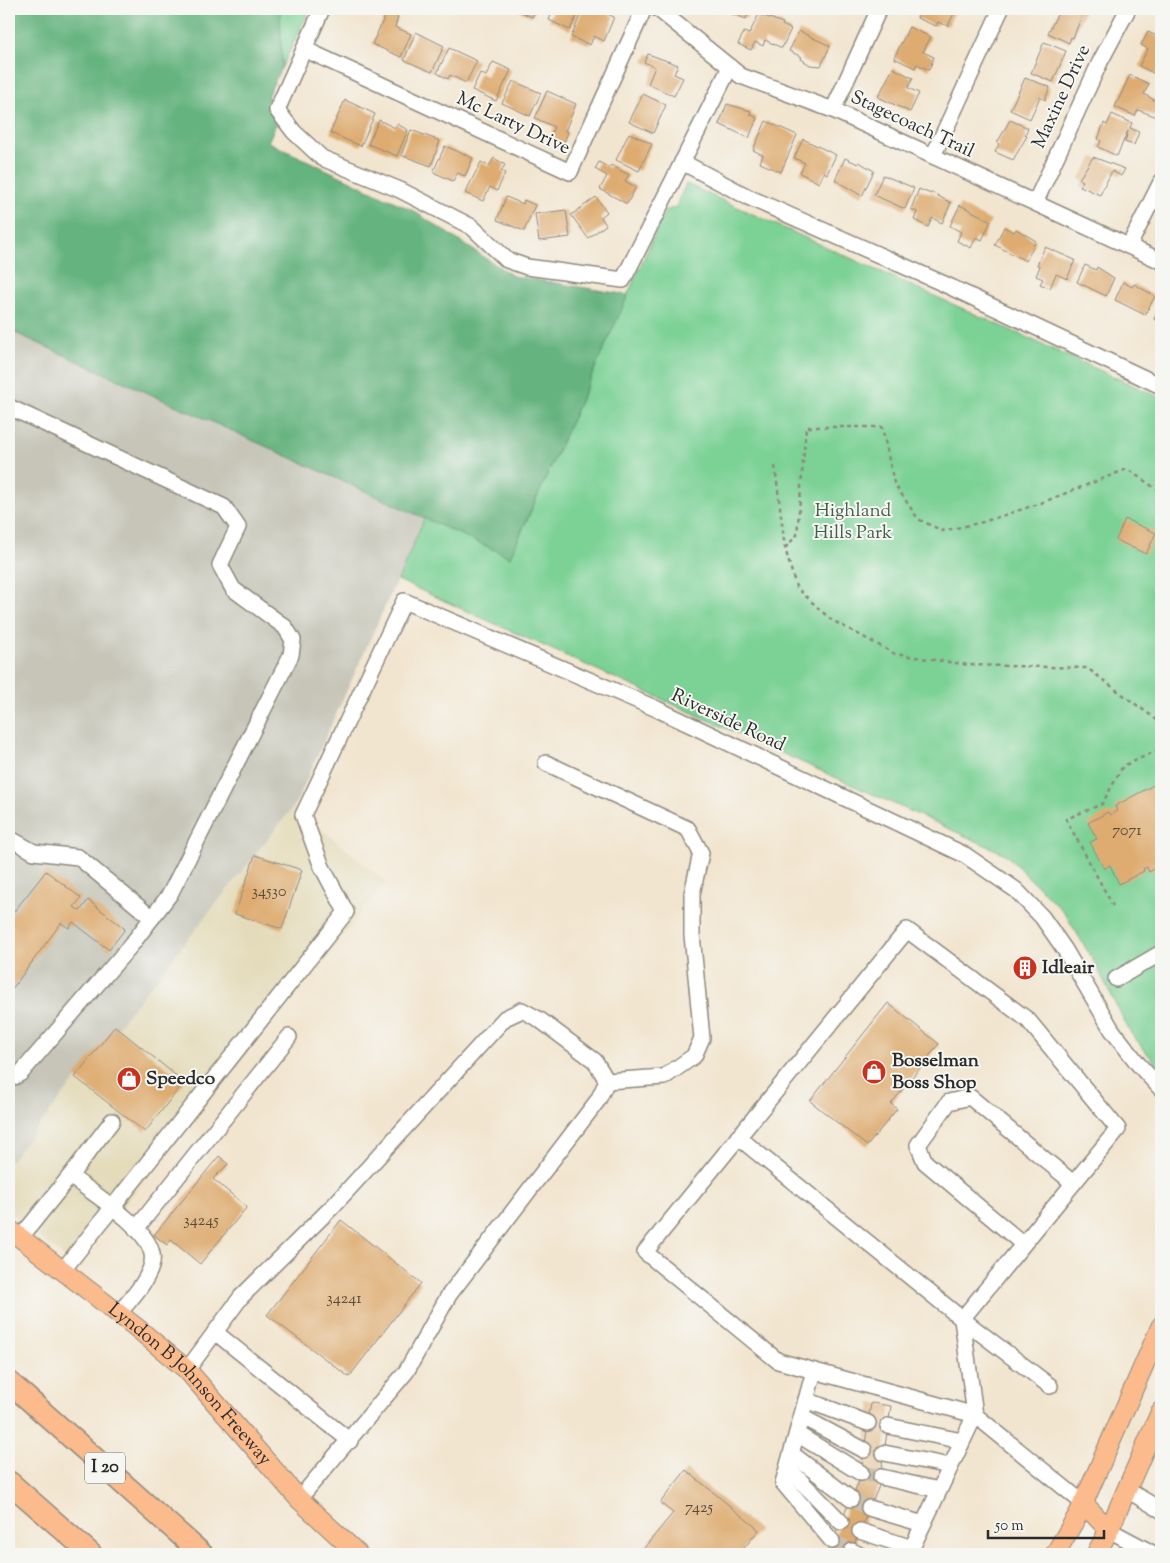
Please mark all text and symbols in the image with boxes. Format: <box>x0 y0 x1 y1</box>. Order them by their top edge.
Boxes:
street label: Maxine Drive <box>1026 41 1098 153</box>
street label: Stagecoach Trail <box>846 84 978 166</box>
street label: Mc Larty Drive <box>452 86 574 162</box>
park label: Highland Hills Park <box>814 498 893 547</box>
street label: Riverside Road <box>666 683 790 759</box>
house number: 7071 <box>1112 820 1142 843</box>
house number: 34530 <box>252 881 286 904</box>
building icon: Idleair <box>1012 955 1038 981</box>
place label: Idleair <box>1042 955 1095 982</box>
place label: Bosselman Boss Shop <box>892 1048 980 1097</box>
shop icon: Bosselman Boss Shop <box>861 1059 887 1085</box>
shop icon: Speedco <box>116 1066 142 1092</box>
place label: Speedco <box>146 1066 216 1093</box>
house number: 34245 <box>183 1210 219 1233</box>
house number: 34241 <box>326 1288 362 1311</box>
street label: Lyndon B Johnson Freeway <box>102 1297 278 1472</box>
road number: I 20 <box>85 1452 125 1484</box>
house number: 7425 <box>685 1497 714 1520</box>
scale bar <box>988 1508 1104 1540</box>
text: 50 m <box>994 1516 1024 1537</box>

